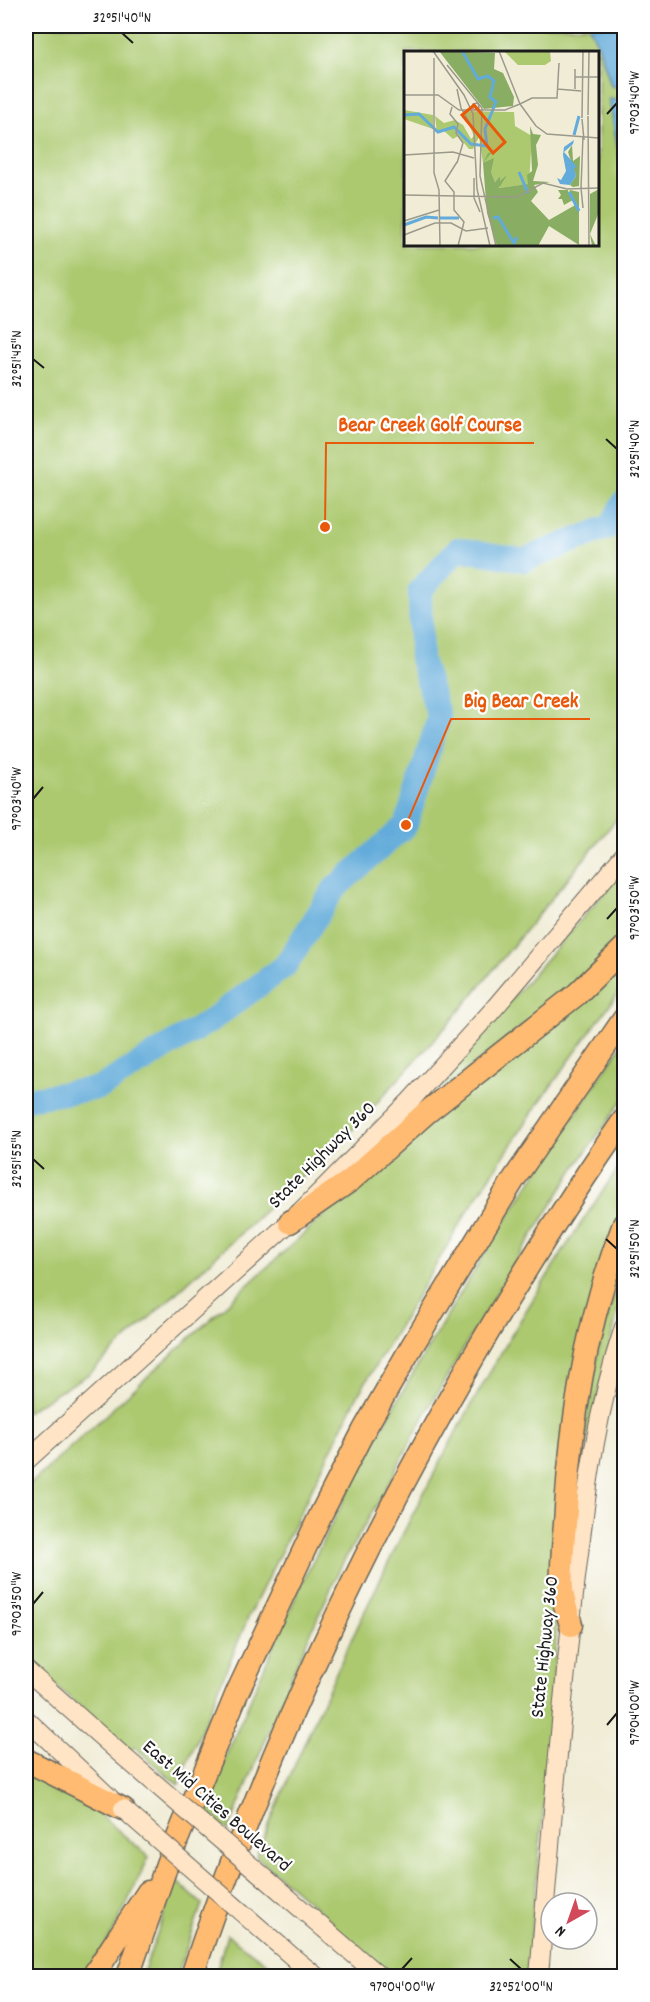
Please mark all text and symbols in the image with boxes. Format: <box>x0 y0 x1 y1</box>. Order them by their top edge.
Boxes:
text: 32°51'40"N <box>93 8 151 30</box>
inset map <box>404 51 599 246</box>
text: 97°03'40"W <box>625 71 647 135</box>
text: 32°51'45"N <box>7 330 29 388</box>
callout: Bear Creek Golf Course <box>326 404 534 443</box>
text: Bear Creek Golf Course <box>338 412 522 442</box>
text: 32°51'40"N <box>625 420 647 478</box>
callout: Big Bear Creek <box>451 680 590 719</box>
text: Big Bear Creek <box>464 688 579 718</box>
text: 97°03'40"W <box>7 767 29 831</box>
text: 97°03'50"W <box>625 875 647 940</box>
street label: State Highway 360 <box>263 1096 383 1216</box>
text: 32°51'55"N <box>7 1130 29 1188</box>
text: 32°51'50"N <box>625 1219 647 1279</box>
text: 97°03'50"W <box>7 1571 29 1636</box>
street label: State Highway 360 <box>525 1575 567 1719</box>
text: 97°04'00"W <box>625 1680 647 1746</box>
street label: East Mid Cities Boulevard <box>135 1734 297 1880</box>
north arrow <box>539 1891 599 1951</box>
text: N <box>550 1919 571 1942</box>
text: 97°04'00"W <box>369 1977 435 1999</box>
text: 32°52'00"N <box>489 1977 553 1999</box>

